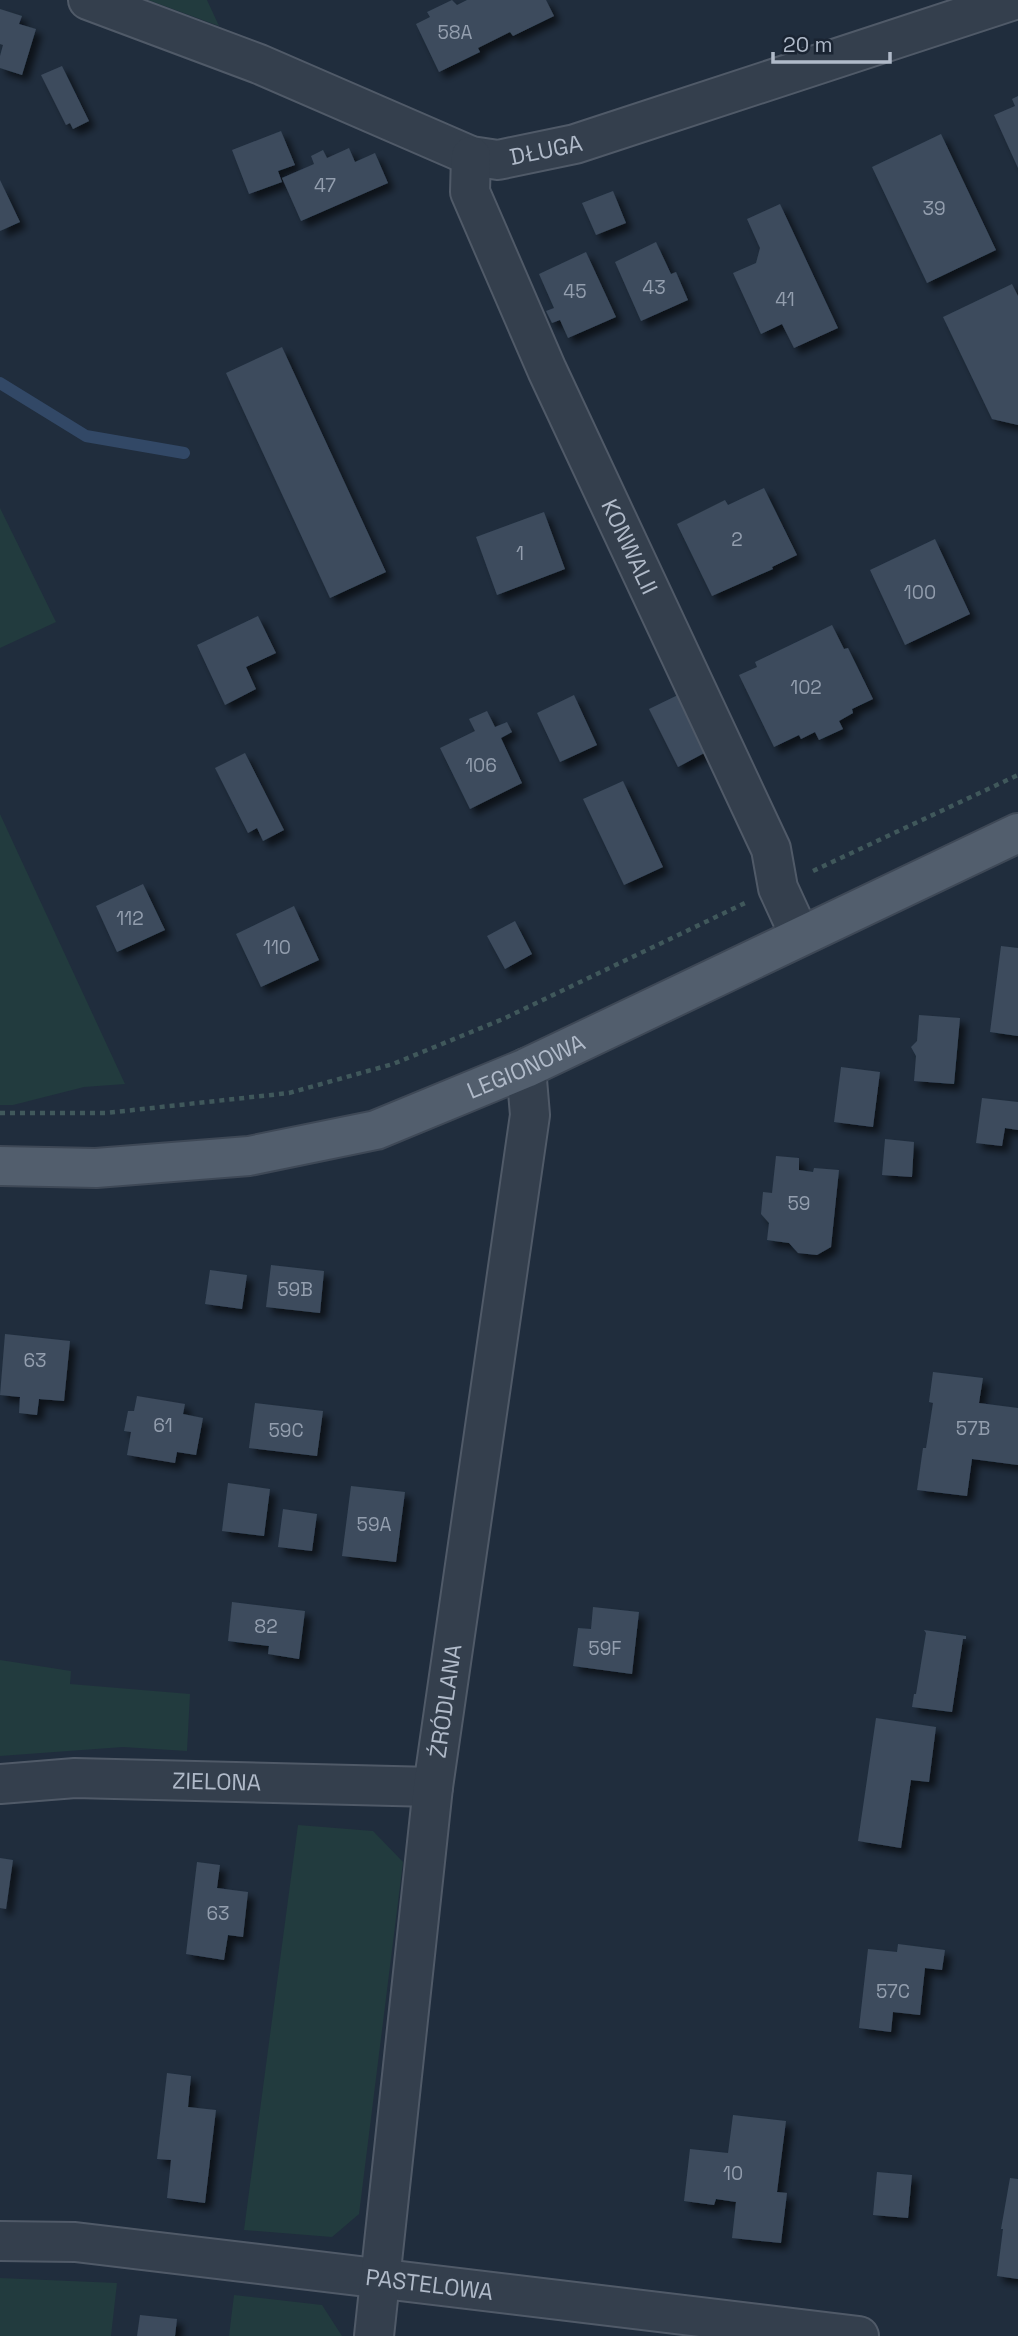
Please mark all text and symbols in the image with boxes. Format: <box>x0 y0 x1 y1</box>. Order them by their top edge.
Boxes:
house number: 58A <box>437 20 473 45</box>
scale bar <box>773 21 890 65</box>
text: 20 m <box>783 31 833 58</box>
street label: DŁUGA <box>507 128 585 172</box>
house number: 47 <box>314 173 336 198</box>
house number: 39 <box>922 196 946 221</box>
house number: 43 <box>642 275 666 300</box>
house number: 45 <box>563 279 587 304</box>
house number: 41 <box>775 287 795 312</box>
street label: KONWALII <box>594 494 665 599</box>
house number: 2 <box>731 527 743 552</box>
house number: 1 <box>516 541 524 566</box>
house number: 100 <box>904 580 936 605</box>
house number: 102 <box>790 675 822 700</box>
house number: 106 <box>465 753 497 778</box>
house number: 112 <box>116 906 144 931</box>
house number: 110 <box>263 935 291 960</box>
street label: LEGIONOWA <box>462 1027 590 1106</box>
house number: 59 <box>787 1191 811 1216</box>
house number: 59B <box>277 1277 313 1302</box>
house number: 63 <box>23 1348 47 1373</box>
house number: 61 <box>153 1413 173 1438</box>
house number: 57B <box>956 1416 990 1441</box>
house number: 59C <box>268 1418 304 1443</box>
house number: 59A <box>357 1512 392 1537</box>
house number: 82 <box>254 1614 278 1639</box>
house number: 59F <box>588 1636 622 1661</box>
street label: ŹRÓDLANA <box>422 1642 468 1760</box>
street label: ZIELONA <box>172 1765 262 1798</box>
house number: 63 <box>206 1901 230 1926</box>
house number: 57C <box>876 1979 910 2004</box>
house number: 10 <box>723 2161 743 2186</box>
street label: PASTELOWA <box>364 2262 495 2307</box>

